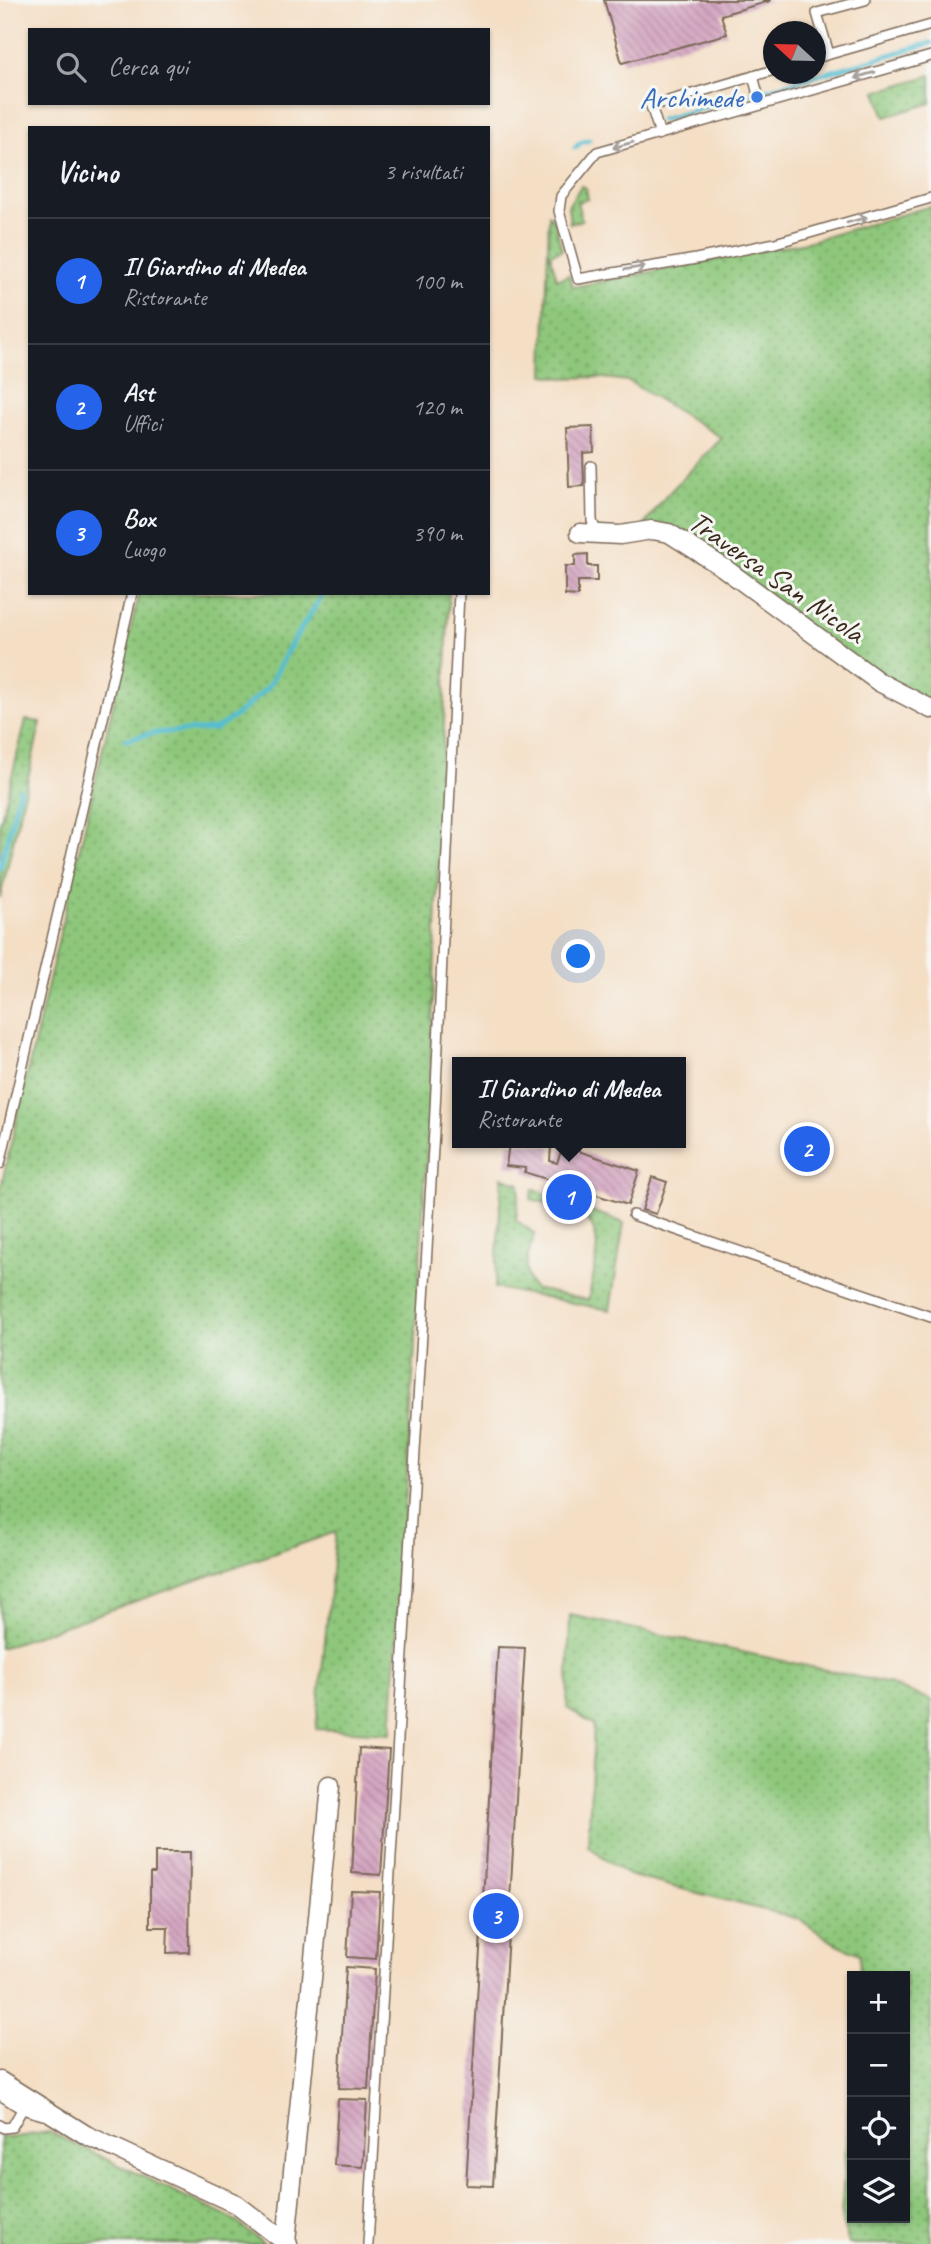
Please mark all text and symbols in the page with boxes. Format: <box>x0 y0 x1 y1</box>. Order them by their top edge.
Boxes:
north arrow <box>763 21 826 84</box>
search box <box>28 28 490 105</box>
icon: search <box>52 48 90 86</box>
text: Cerca qui <box>108 50 188 83</box>
one-way arrow <box>855 70 877 83</box>
place label: Archimede <box>640 78 745 116</box>
marker: Archimede <box>749 89 765 105</box>
one-way arrow <box>612 139 634 152</box>
text: Vicino <box>56 153 118 191</box>
text: 3 risultati <box>384 157 462 186</box>
one-way arrow <box>846 213 868 226</box>
text: Il Giardino di Medea <box>123 250 306 283</box>
one-way arrow <box>623 262 646 275</box>
text: 1 <box>74 267 84 296</box>
text: 100 m <box>413 267 462 296</box>
text: Ristorante <box>123 283 206 312</box>
text: Ast <box>123 376 154 409</box>
text: 2 <box>74 393 84 422</box>
text: 120 m <box>413 393 462 422</box>
text: Uffici <box>123 409 162 438</box>
text: Box <box>123 502 155 535</box>
street label: Traversa San Nicola <box>682 502 874 653</box>
text: 3 <box>74 519 84 548</box>
text: 390 m <box>413 519 462 548</box>
text: Luogo <box>123 535 165 564</box>
your location <box>561 939 595 973</box>
popup <box>452 1057 686 1148</box>
text: Il Giardino di Medea <box>478 1072 660 1105</box>
text: Ristorante <box>478 1105 561 1134</box>
pin: 2 <box>784 1123 830 1175</box>
pin: 1 <box>546 1171 592 1223</box>
pin: 3 <box>473 1890 519 1942</box>
map controls <box>847 1971 910 2223</box>
button: + <box>847 1971 910 2034</box>
button: − <box>847 2034 910 2097</box>
button: locate <box>847 2097 910 2160</box>
button: layers <box>847 2160 910 2223</box>

